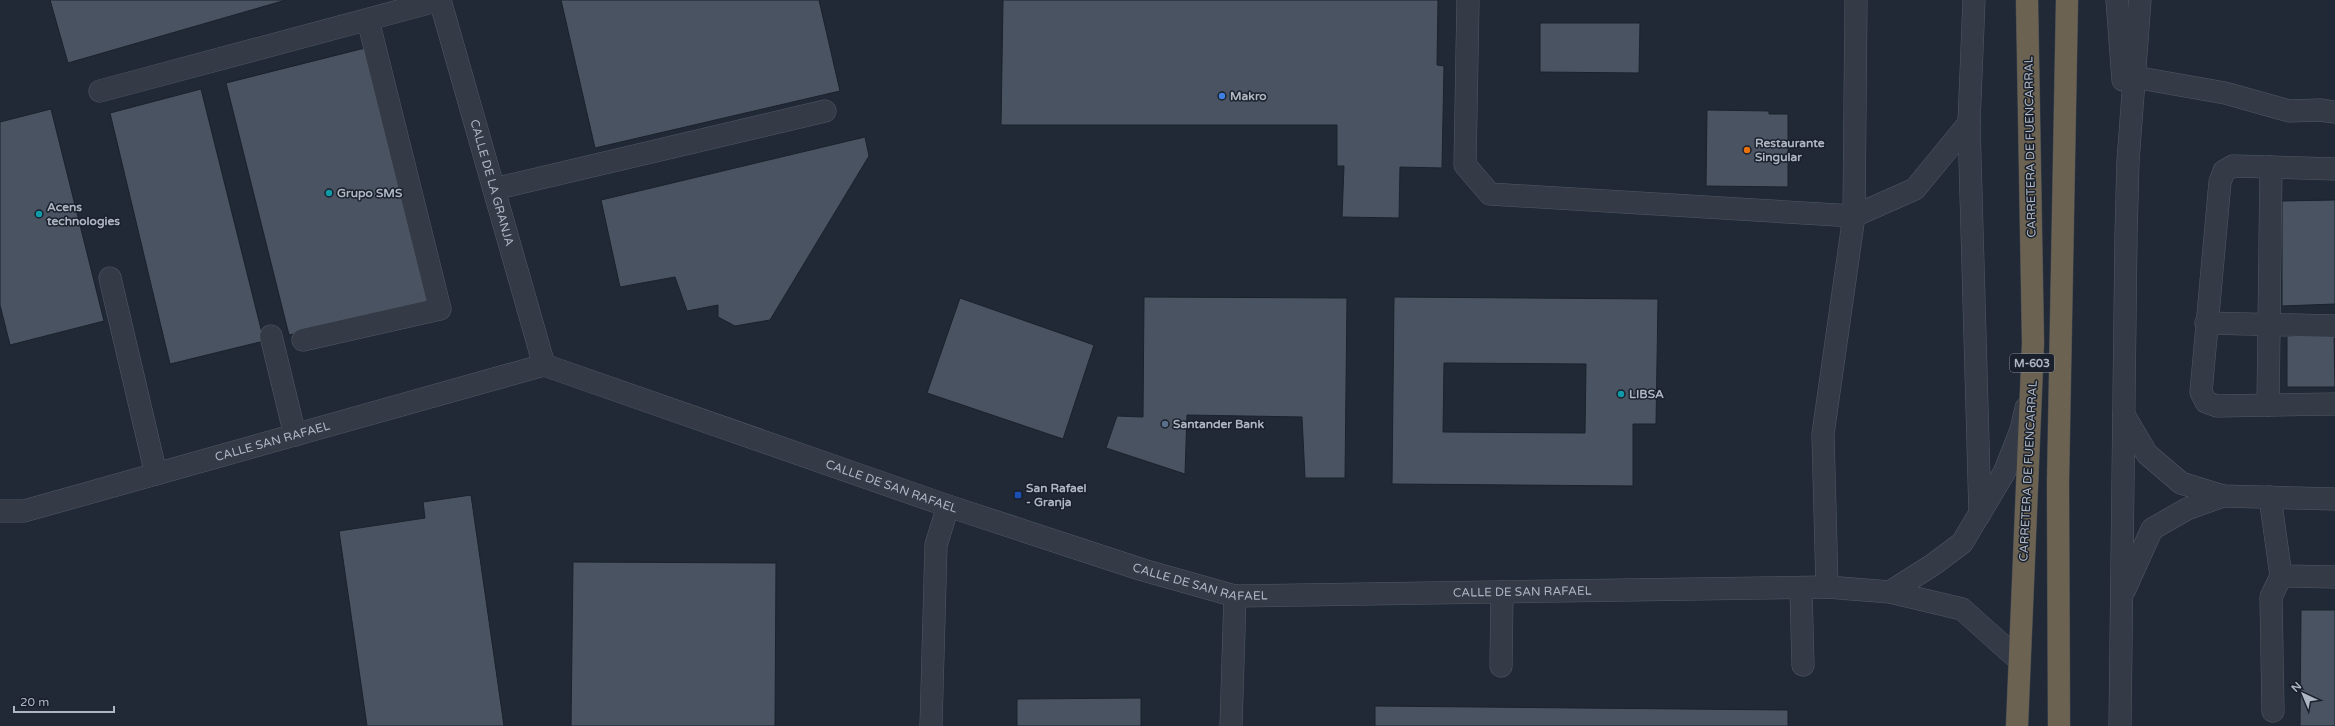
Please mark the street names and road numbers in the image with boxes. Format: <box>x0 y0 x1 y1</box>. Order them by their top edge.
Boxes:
street label: CARRETERA DE FUENCARRAL <box>2021 56 2039 238</box>
street label: CALLE DE LA GRANJA <box>467 118 517 248</box>
road number: M-603 <box>2010 354 2054 372</box>
street label: CARRETERA DE FUENCARRAL <box>2016 380 2040 562</box>
street label: CALLE SAN RAFAEL <box>213 418 332 464</box>
street label: CALLE DE SAN RAFAEL <box>824 457 959 516</box>
street label: CALLE DE SAN RAFAEL <box>1131 560 1268 603</box>
street label: CALLE DE SAN RAFAEL <box>1453 584 1592 600</box>

